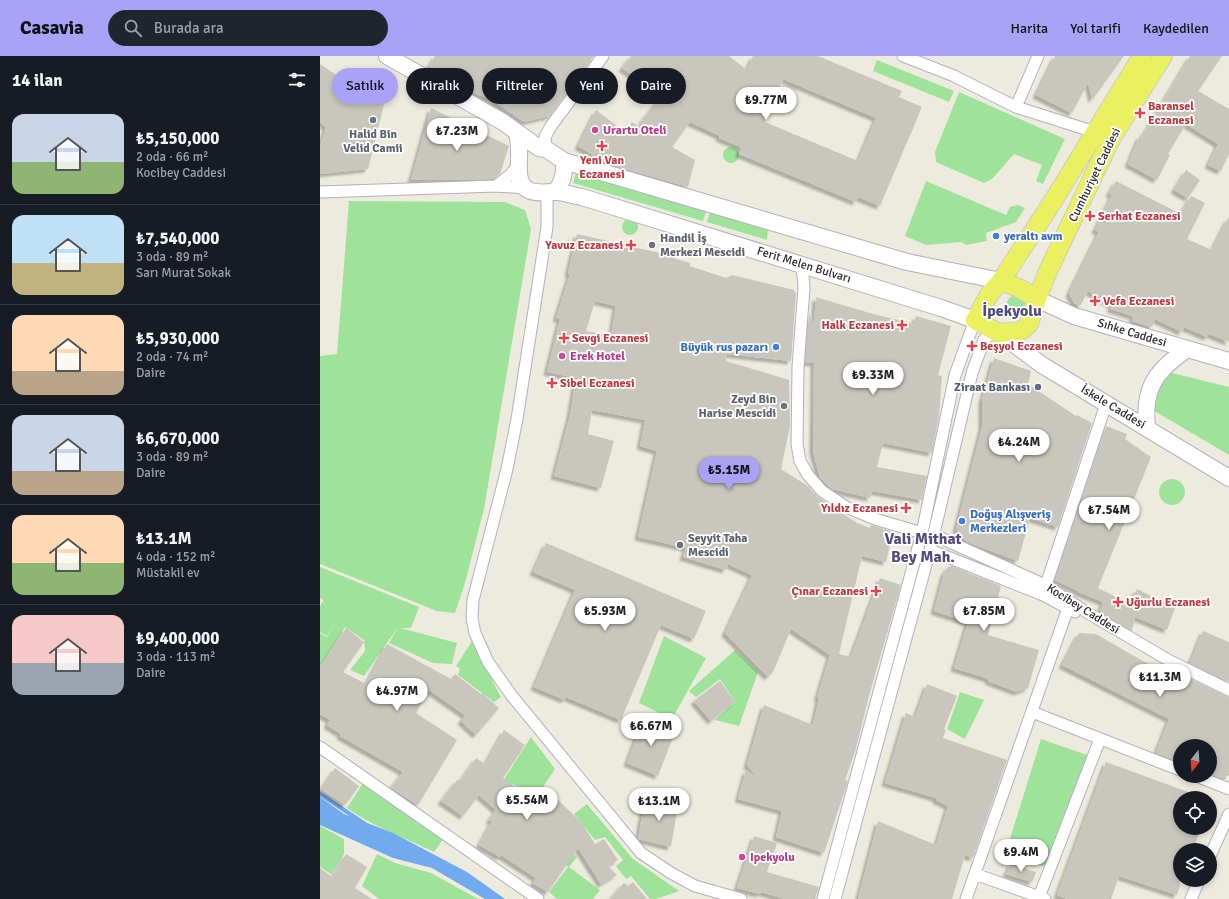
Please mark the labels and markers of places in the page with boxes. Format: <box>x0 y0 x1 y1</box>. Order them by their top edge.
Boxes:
pin: ₺9.77M <box>733 87 799 121</box>
place label: Baransel Eczanesi <box>1148 99 1194 128</box>
marker: Baransel Eczanesi <box>1135 108 1145 118</box>
marker: Halid Bin Velid Camii <box>368 115 378 125</box>
pin: ₺7.23M <box>424 118 490 152</box>
place label: Urartu Oteli <box>603 123 666 138</box>
marker: Urartu Oteli <box>590 125 600 135</box>
place label: Halid Bin Velid Camii <box>343 127 403 156</box>
marker: Yeni Van Eczanesi <box>597 141 607 151</box>
place label: Yeni Van Eczanesi <box>579 153 625 182</box>
place label: Serhat Eczanesi <box>1098 209 1181 224</box>
marker: Serhat Eczanesi <box>1085 211 1095 221</box>
place label: yeraltı avm <box>1003 229 1063 244</box>
place label: Handil İş Merkezi Mescidi <box>660 231 745 260</box>
marker: yeraltı avm <box>991 231 1001 241</box>
place label: Yavuz Eczanesi <box>544 238 623 253</box>
marker: Yavuz Eczanesi <box>626 240 636 250</box>
marker: Handil İş Merkezi Mescidi <box>647 240 657 250</box>
place label: Vefa Eczanesi <box>1103 294 1174 309</box>
marker: Vefa Eczanesi <box>1090 296 1100 306</box>
place label: Halk Eczanesi <box>821 318 894 333</box>
marker: Halk Eczanesi <box>897 320 907 330</box>
place label: Sevgi Eczanesi <box>572 331 648 346</box>
marker: Sevgi Eczanesi <box>559 333 569 343</box>
place label: Beşyol Eczanesi <box>980 339 1063 354</box>
place label: Büyük rus pazarı <box>681 340 768 355</box>
marker: Beşyol Eczanesi <box>967 341 977 351</box>
marker: Büyük rus pazarı <box>771 342 781 352</box>
place label: Erek Hotel <box>570 349 625 364</box>
marker: Erek Hotel <box>557 351 567 361</box>
pin: ₺9.33M <box>840 362 906 396</box>
place label: Sibel Eczanesi <box>560 376 635 391</box>
marker: Sibel Eczanesi <box>547 378 557 388</box>
place label: Ziraat Bankası <box>954 380 1030 395</box>
marker: Ziraat Bankası <box>1033 382 1043 392</box>
place label: Zeyd Bin Harise Mescidi <box>698 392 776 421</box>
marker: Zeyd Bin Harise Mescidi <box>779 401 789 411</box>
pin: ₺4.24M <box>986 429 1052 463</box>
pin: ₺5.15M <box>696 457 762 491</box>
pin: ₺7.54M <box>1076 497 1142 531</box>
place label: Yıldız Eczanesi <box>820 501 898 516</box>
marker: Yıldız Eczanesi <box>901 503 911 513</box>
place label: Doğuş Alışveriş Merkezleri <box>970 507 1051 536</box>
marker: Doğuş Alışveriş Merkezleri <box>957 516 967 526</box>
place label: Seyyit Taha Mescidi <box>688 531 747 560</box>
marker: Seyyit Taha Mescidi <box>675 540 685 550</box>
place label: Çınar Eczanesi <box>792 584 868 599</box>
marker: Çınar Eczanesi <box>871 586 881 596</box>
place label: Uğurlu Eczanesi <box>1126 595 1210 610</box>
marker: Uğurlu Eczanesi <box>1113 597 1123 607</box>
pin: ₺5.93M <box>572 598 638 632</box>
pin: ₺7.85M <box>951 598 1017 632</box>
pin: ₺11.3M <box>1127 664 1193 698</box>
pin: ₺4.97M <box>364 678 430 712</box>
pin: ₺6.67M <box>618 713 684 747</box>
pin: ₺5.54M <box>494 787 560 821</box>
pin: ₺13.1M <box>626 788 692 822</box>
pin: ₺9.4M <box>993 839 1049 873</box>
place label: Ipekyolu <box>750 850 795 865</box>
marker: Ipekyolu <box>737 852 747 862</box>

